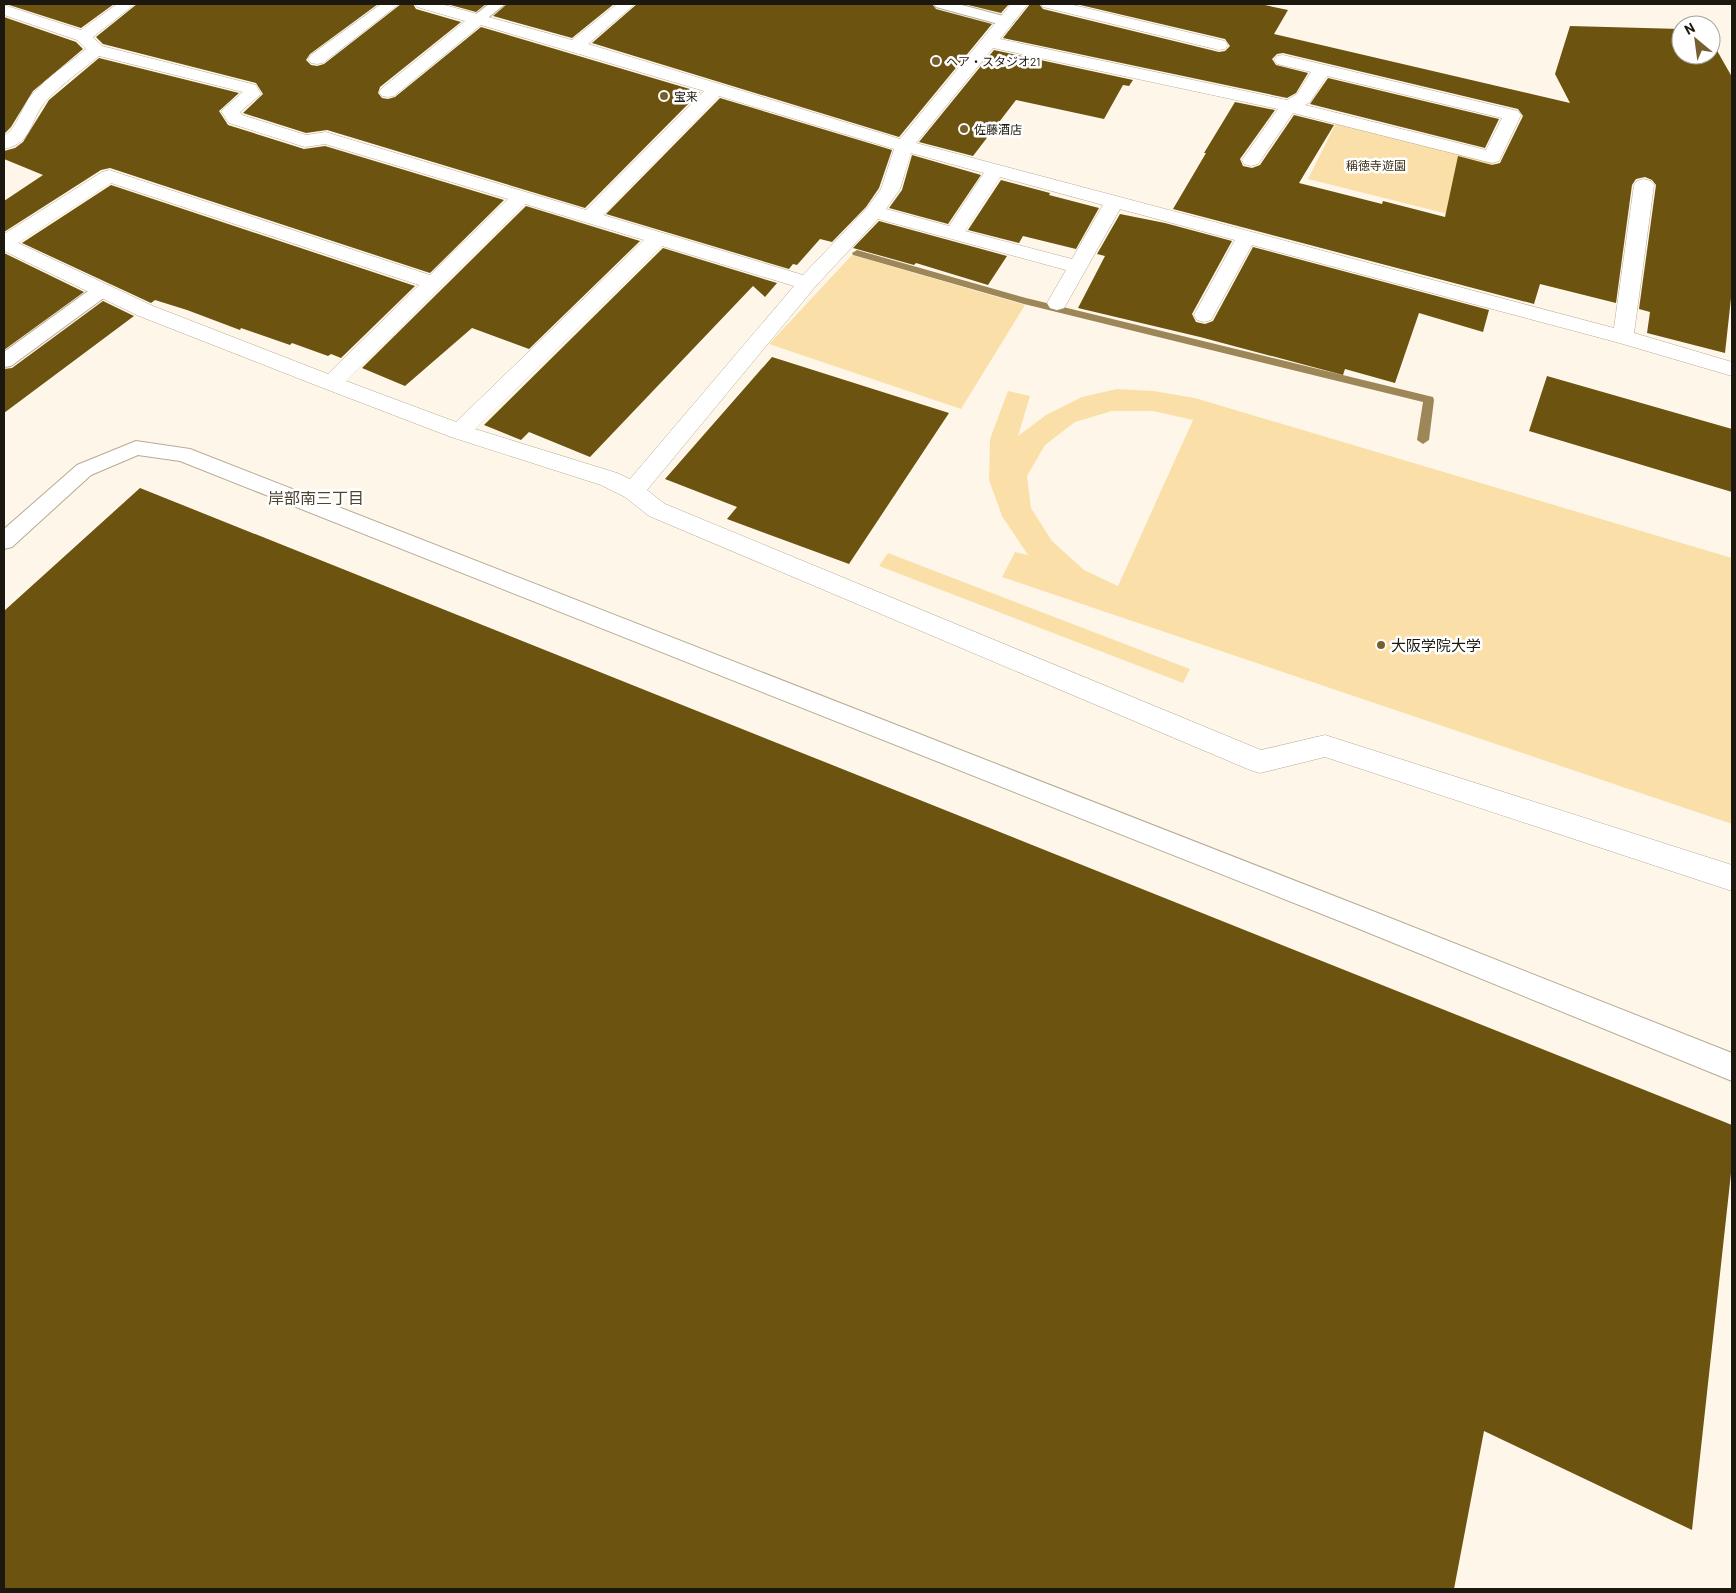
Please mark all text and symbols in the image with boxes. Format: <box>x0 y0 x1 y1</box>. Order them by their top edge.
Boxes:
north arrow <box>1671 15 1721 65</box>
text: N <box>1681 19 1698 38</box>
place label: ヘア・スタジオ21 <box>946 54 1040 68</box>
marker: ヘア・スタジオ21 <box>930 55 942 67</box>
place label: 宝来 <box>674 89 698 103</box>
marker: 宝来 <box>658 90 670 102</box>
place label: 佐藤酒店 <box>974 122 1022 136</box>
marker: 佐藤酒店 <box>958 123 970 135</box>
park label: 稱徳寺遊園 <box>1346 158 1406 172</box>
district label: 岸部南三丁目 <box>268 488 364 507</box>
place label: 大阪学院大学 <box>1391 636 1481 654</box>
marker: 大阪学院大学 <box>1375 639 1387 651</box>

